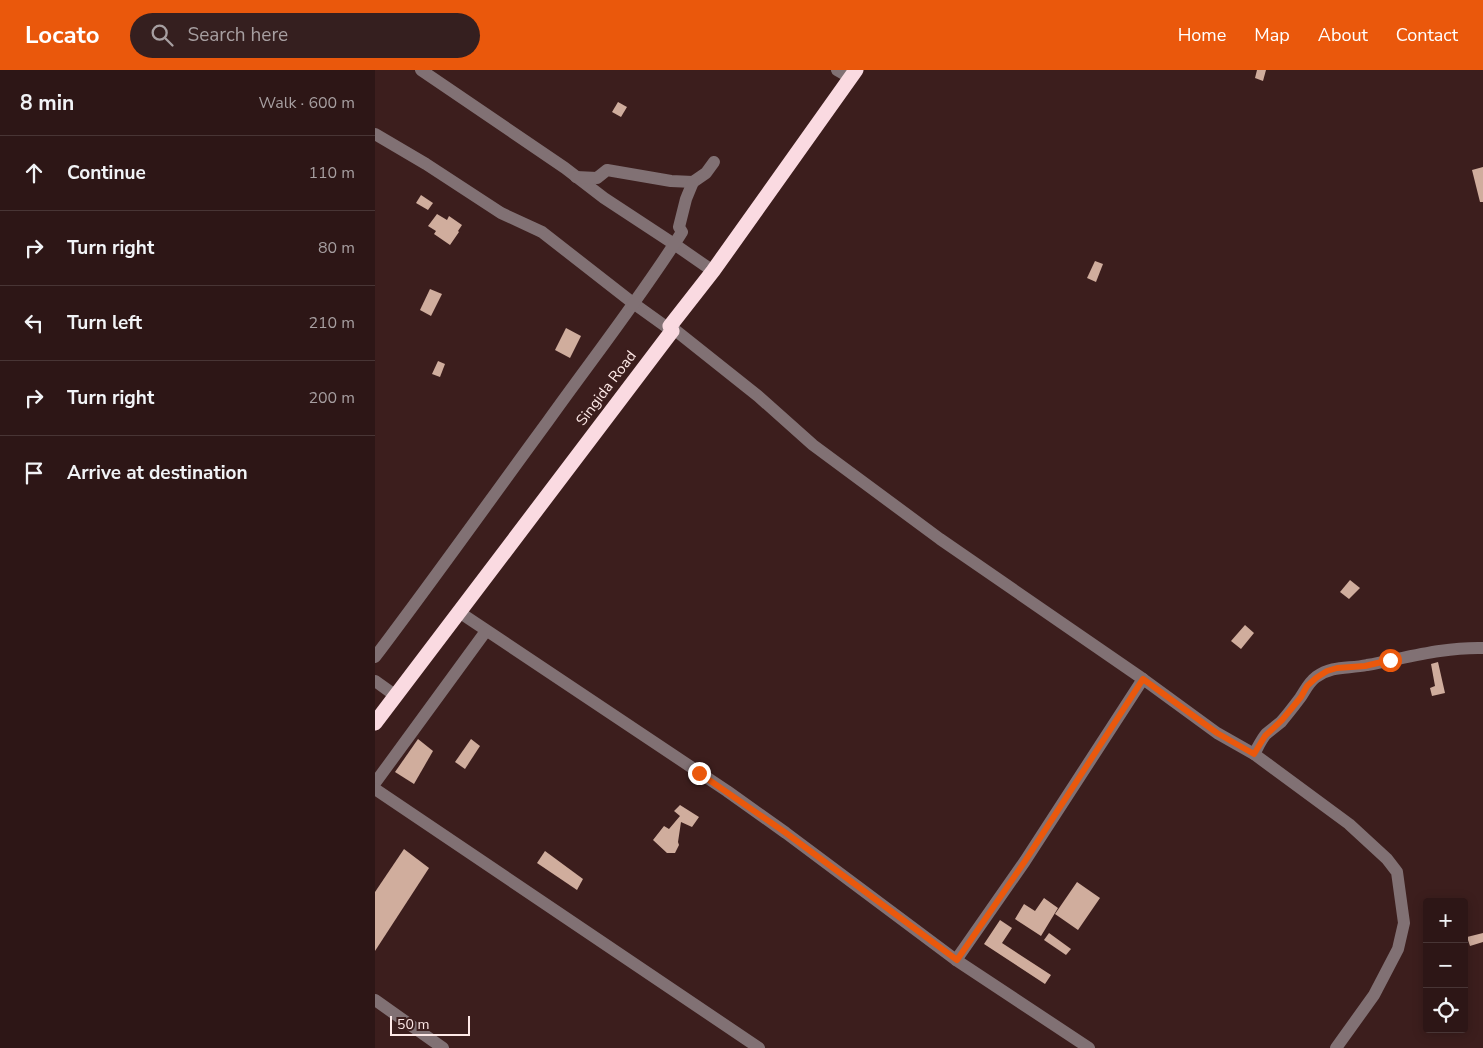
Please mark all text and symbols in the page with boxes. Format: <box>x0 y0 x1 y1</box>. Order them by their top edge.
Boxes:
search box <box>130 13 480 58</box>
text: Locato <box>25 19 100 51</box>
icon: search <box>148 21 176 49</box>
text: Search here <box>188 22 288 48</box>
text: Home <box>1178 23 1226 47</box>
text: Map <box>1254 23 1290 47</box>
text: About <box>1318 23 1368 47</box>
text: Contact <box>1396 23 1458 47</box>
text: 8 min <box>20 89 74 117</box>
text: Walk · 600 m <box>259 92 355 114</box>
icon: ahead <box>20 159 48 187</box>
text: Continue <box>67 160 146 186</box>
text: 110 m <box>308 162 355 184</box>
icon: right <box>20 234 48 262</box>
text: Turn right <box>67 235 154 261</box>
text: 80 m <box>318 237 355 259</box>
icon: left <box>20 309 48 337</box>
text: Turn left <box>67 310 142 336</box>
text: 210 m <box>308 312 355 334</box>
street label: Singida Road <box>571 346 641 430</box>
icon: right <box>20 384 48 412</box>
text: Turn right <box>67 385 154 411</box>
text: 200 m <box>308 387 355 409</box>
icon: arrive <box>20 459 48 487</box>
text: Arrive at destination <box>67 460 248 486</box>
route start <box>1379 649 1402 672</box>
route end <box>688 762 711 785</box>
map controls <box>1423 898 1468 1033</box>
button: + <box>1423 898 1468 943</box>
button: − <box>1423 943 1468 988</box>
button: locate <box>1423 988 1468 1033</box>
scale bar <box>390 1013 470 1036</box>
text: 50 m <box>397 1015 429 1034</box>

